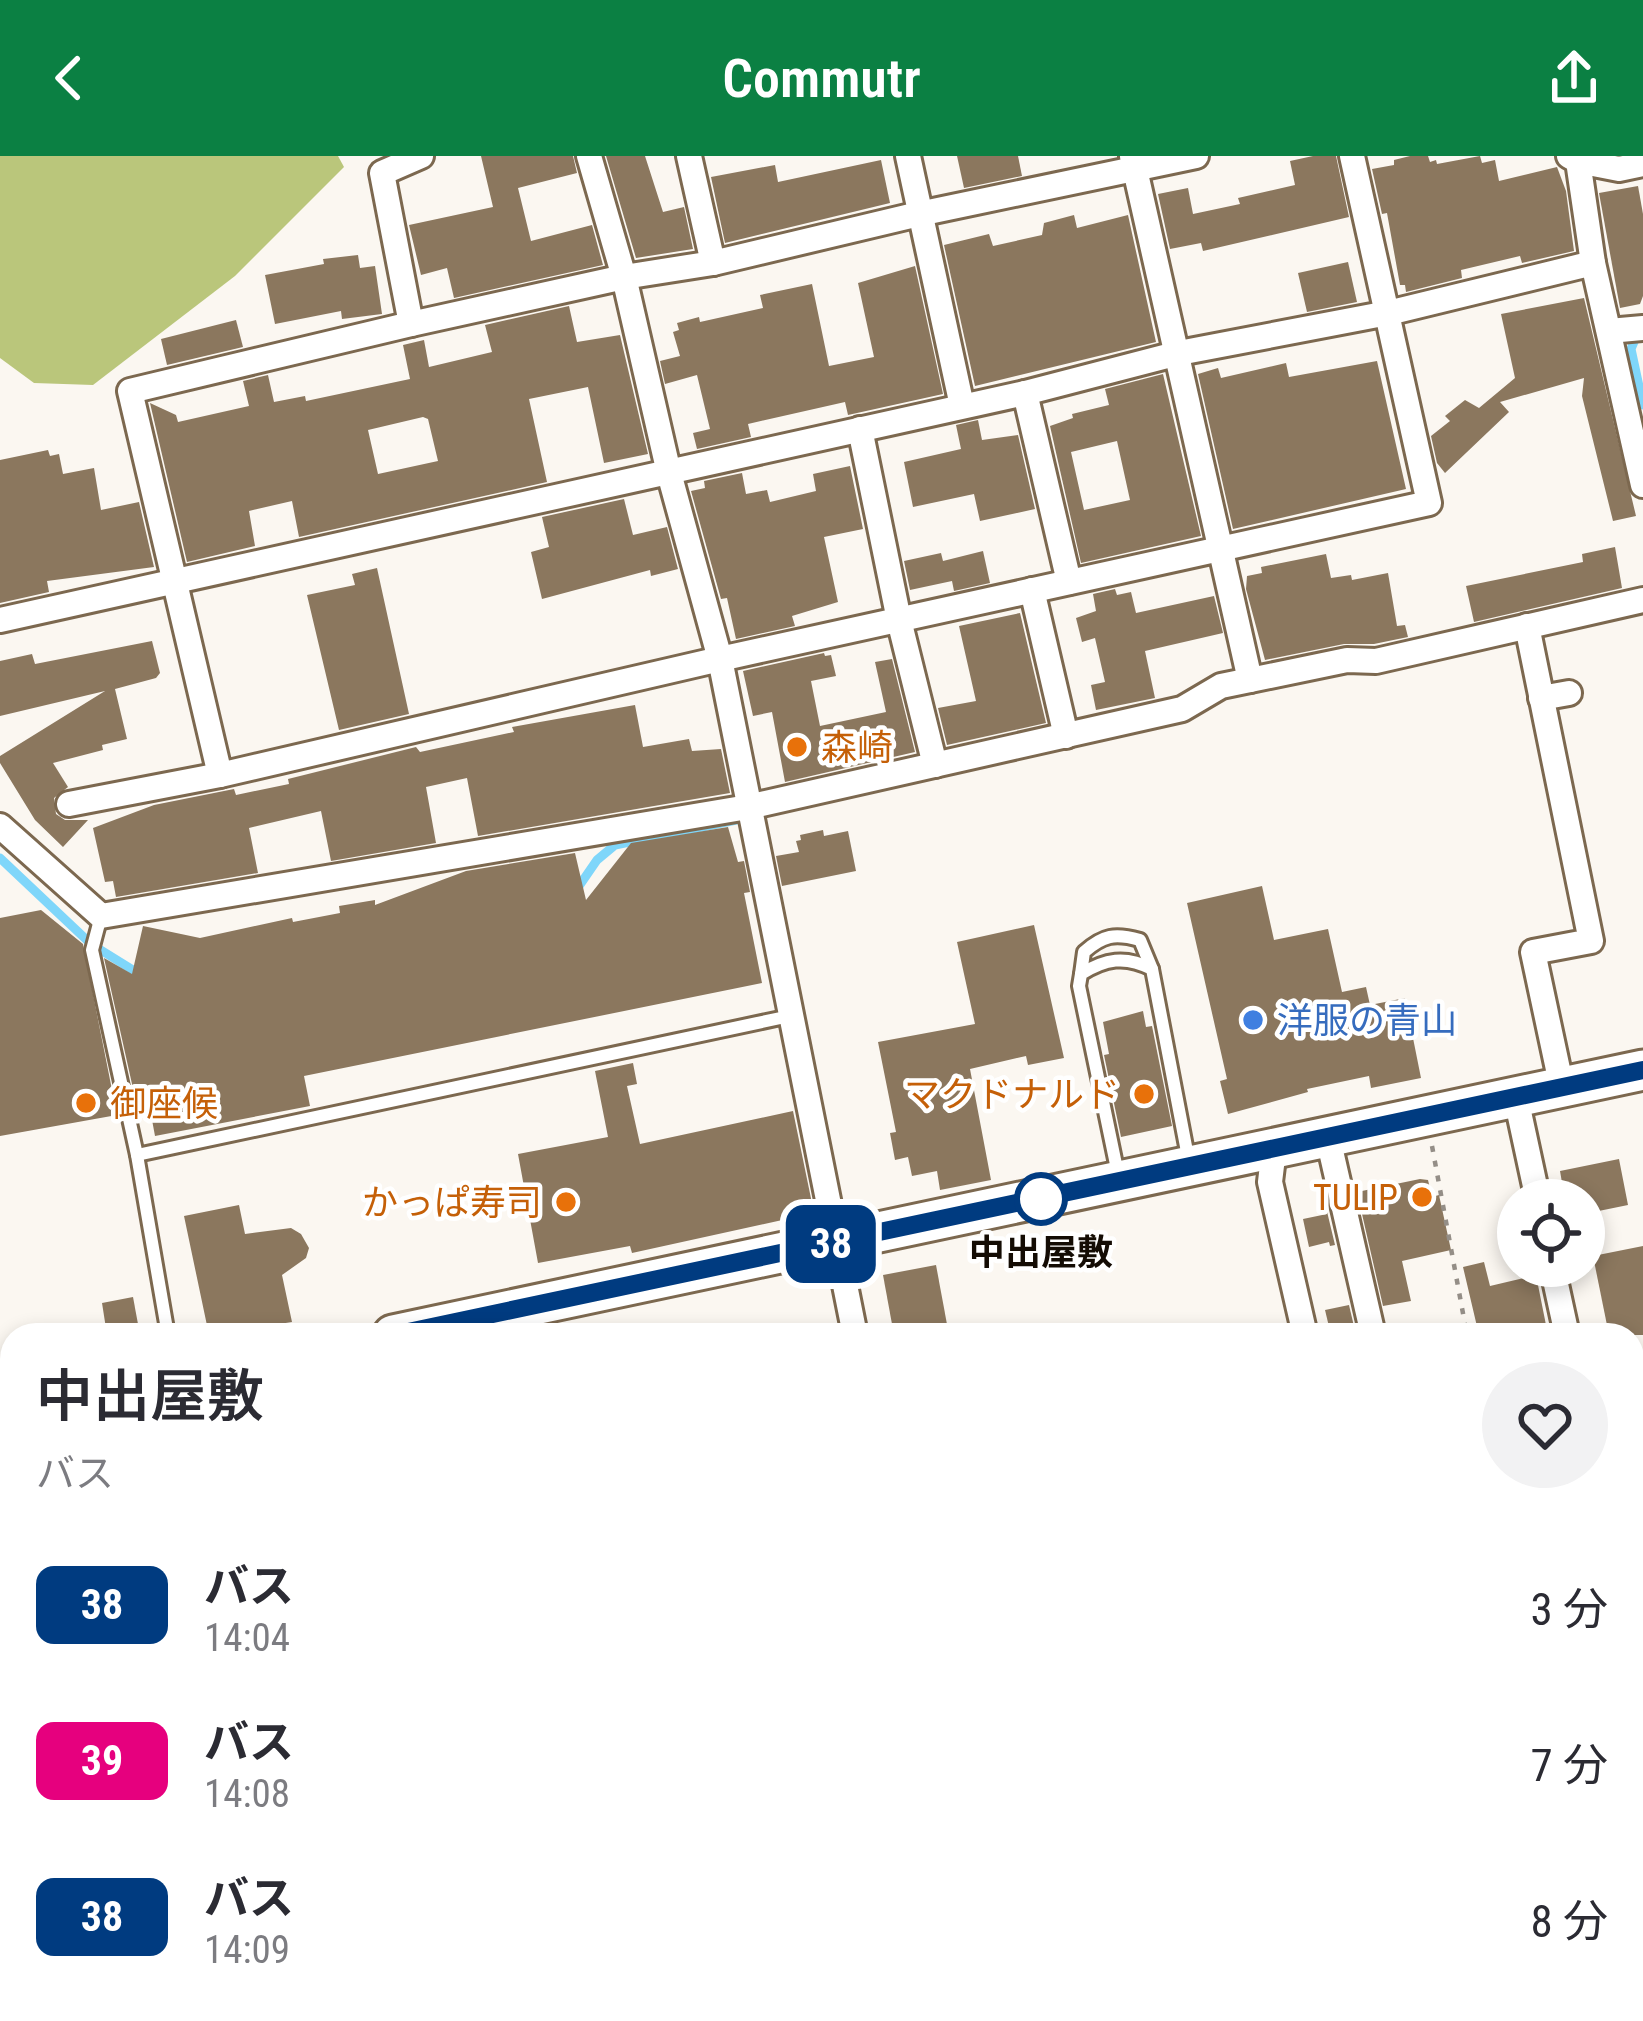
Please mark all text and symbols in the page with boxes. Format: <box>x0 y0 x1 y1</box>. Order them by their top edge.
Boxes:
icon: back <box>36 45 102 111</box>
icon: share <box>1541 45 1607 111</box>
text: Commutr <box>722 47 921 110</box>
place label: 森崎 <box>821 727 893 769</box>
marker: 森崎 <box>784 734 810 760</box>
place label: 洋服の青山 <box>1277 1000 1457 1042</box>
marker: 洋服の青山 <box>1240 1007 1266 1033</box>
place label: マクドナルド <box>904 1074 1120 1116</box>
marker: マクドナルド <box>1131 1081 1157 1107</box>
place label: 御座候 <box>110 1083 218 1125</box>
marker: 御座候 <box>73 1090 99 1116</box>
marker: 中出屋敷 <box>1016 1174 1066 1224</box>
place label: TULIP <box>1313 1177 1398 1219</box>
map controls <box>1497 1179 1605 1287</box>
button: locate <box>1497 1179 1605 1287</box>
place label: かっぱ寿司 <box>362 1182 542 1224</box>
marker: TULIP <box>1409 1184 1435 1210</box>
marker: かっぱ寿司 <box>553 1189 579 1215</box>
line badge: 38 <box>777 1205 885 1283</box>
text: 38 <box>810 1219 852 1268</box>
place label: 中出屋敷 <box>969 1232 1113 1274</box>
button: heart <box>1482 1362 1608 1488</box>
text: 中出屋敷 <box>36 1363 264 1430</box>
text: バス <box>36 1451 114 1497</box>
text: バス <box>204 1560 294 1613</box>
text: 38 <box>81 1580 123 1629</box>
text: 3 分 <box>1530 1583 1608 1636</box>
text: 14:04 <box>204 1615 290 1661</box>
text: バス <box>204 1716 294 1769</box>
text: 39 <box>81 1736 123 1785</box>
text: 7 分 <box>1530 1739 1608 1792</box>
text: 14:08 <box>204 1771 290 1817</box>
text: バス <box>204 1872 294 1925</box>
text: 38 <box>81 1892 123 1941</box>
text: 8 分 <box>1530 1895 1608 1948</box>
text: 14:09 <box>204 1927 290 1973</box>

